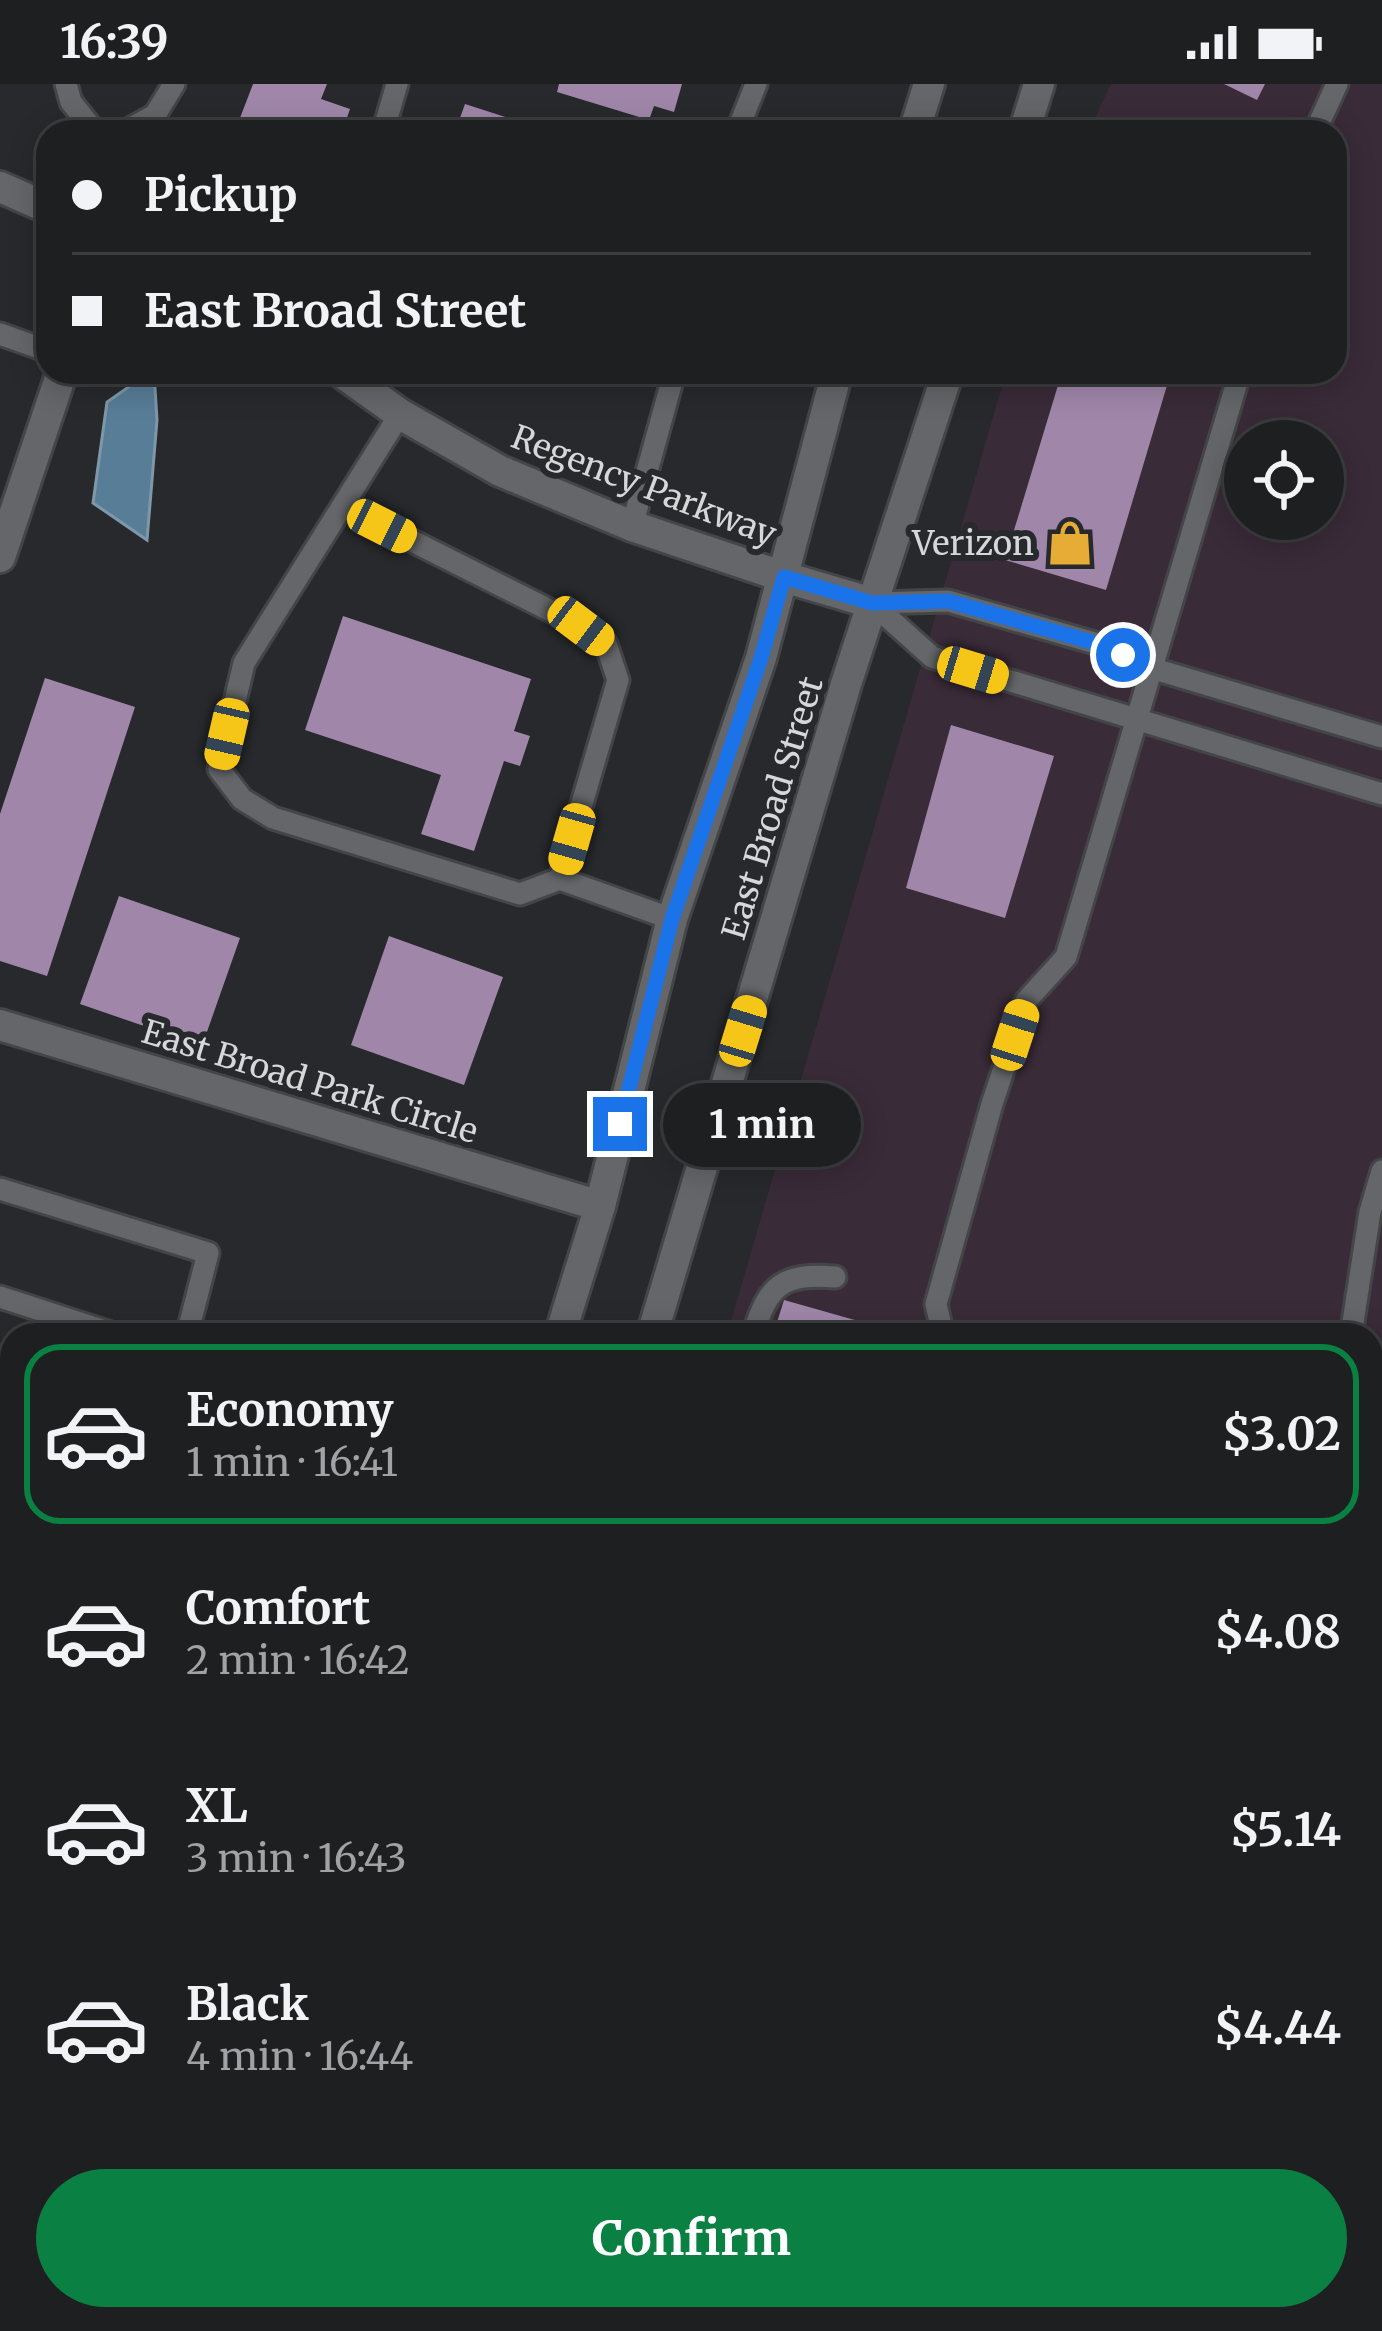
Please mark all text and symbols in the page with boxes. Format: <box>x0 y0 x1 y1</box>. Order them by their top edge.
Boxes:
text: 16:39 <box>60 14 169 70</box>
text: Pickup <box>144 167 298 223</box>
text: East Broad Street <box>144 283 526 339</box>
street label: Regency Parkway <box>506 416 783 555</box>
map controls <box>1224 420 1344 540</box>
button: locate <box>1224 420 1344 540</box>
car <box>342 494 422 558</box>
shop icon: Verizon <box>1045 518 1095 568</box>
place label: Verizon <box>911 523 1034 564</box>
car <box>541 590 621 662</box>
route start <box>1096 628 1150 682</box>
car <box>933 642 1013 698</box>
street label: East Broad Street <box>713 672 832 944</box>
car <box>201 695 253 773</box>
car <box>545 799 599 879</box>
car <box>715 991 771 1071</box>
car <box>987 995 1043 1075</box>
street label: East Broad Park Circle <box>137 1011 483 1152</box>
callout: 1 min <box>662 1082 860 1166</box>
route end <box>593 1097 647 1151</box>
text: 1 min <box>709 1100 815 1149</box>
icon: car <box>42 1380 150 1488</box>
text: Economy <box>186 1382 394 1438</box>
text: $3.02 <box>1222 1406 1341 1462</box>
text: 1 min · 16:41 <box>186 1438 398 1487</box>
icon: car <box>42 1578 150 1686</box>
text: Comfort <box>186 1580 370 1636</box>
text: $4.08 <box>1214 1604 1341 1660</box>
text: 2 min · 16:42 <box>186 1636 410 1685</box>
icon: car <box>42 1776 150 1884</box>
text: XL <box>186 1778 248 1834</box>
text: $5.14 <box>1230 1802 1341 1858</box>
text: 3 min · 16:43 <box>186 1834 407 1883</box>
icon: car <box>42 1974 150 2082</box>
text: Black <box>186 1976 309 2032</box>
text: $4.44 <box>1214 2000 1341 2056</box>
text: 4 min · 16:44 <box>186 2032 413 2081</box>
button: Confirm <box>36 2169 1347 2307</box>

